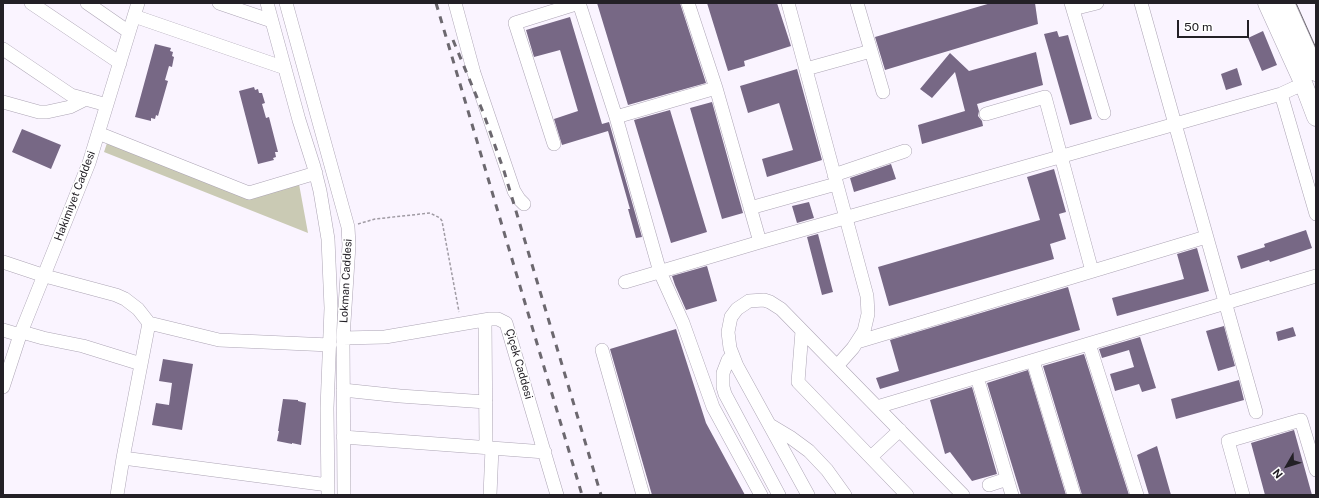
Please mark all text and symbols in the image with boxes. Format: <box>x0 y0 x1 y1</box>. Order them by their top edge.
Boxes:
scale bar <box>1179 12 1251 38</box>
text: 50 m <box>1184 20 1212 34</box>
street label: Hakimiyet Caddesi <box>52 149 98 243</box>
street label: Lokman Caddesi <box>337 239 355 323</box>
street label: Çiçek Caddesi <box>503 327 535 401</box>
north arrow <box>1267 446 1307 486</box>
text: N <box>1270 466 1285 481</box>

